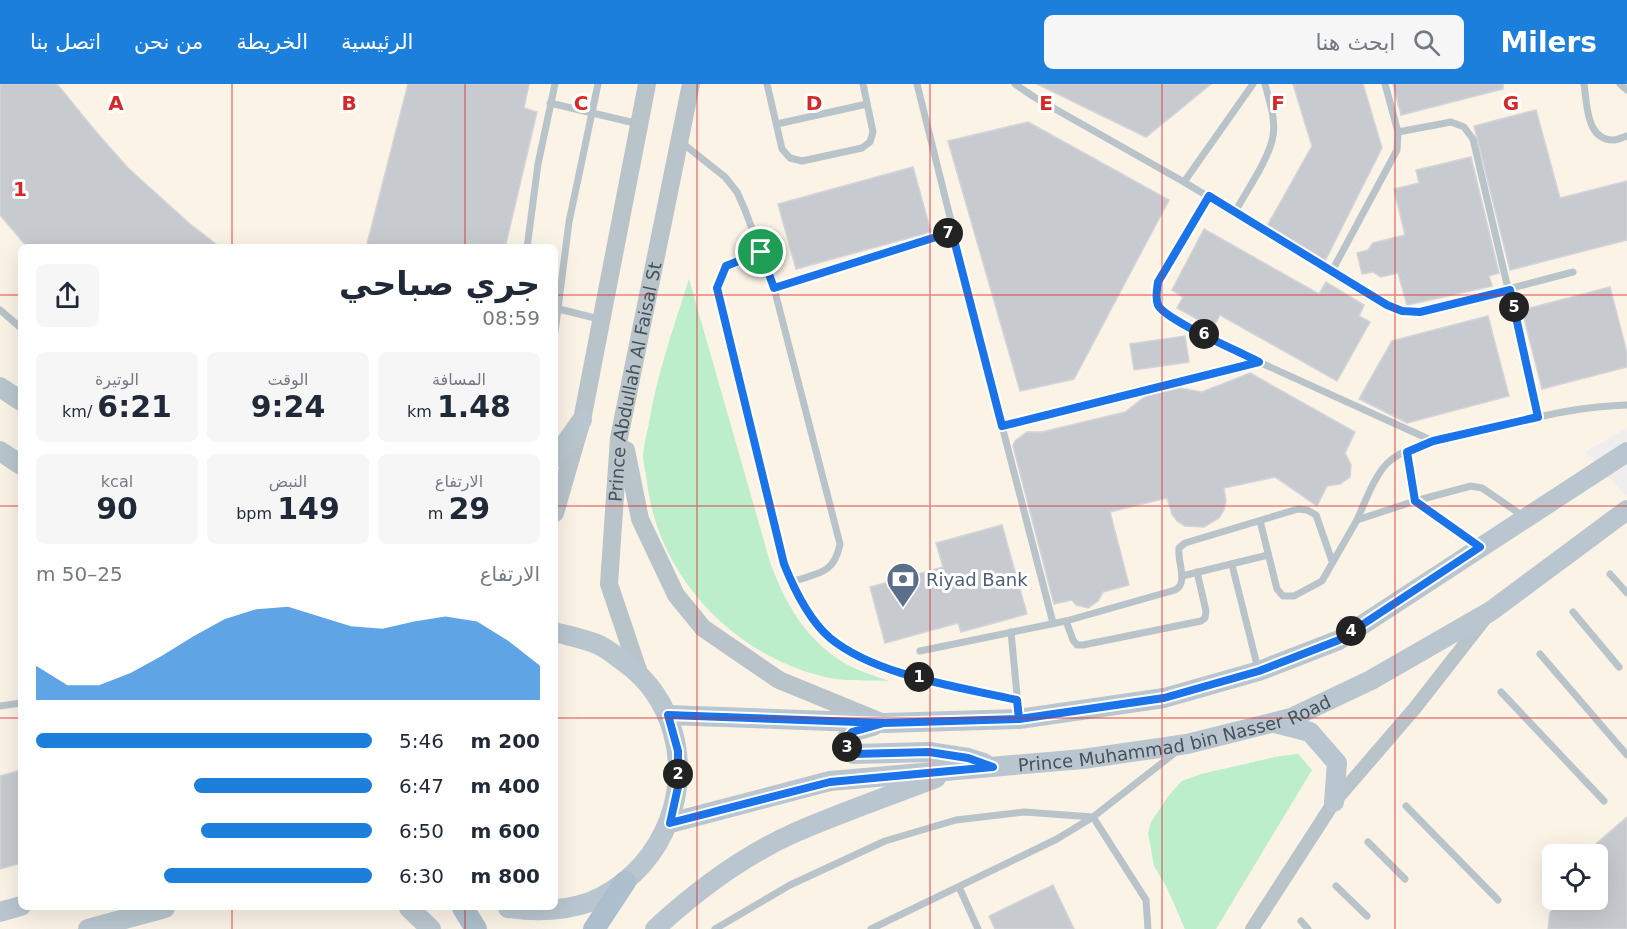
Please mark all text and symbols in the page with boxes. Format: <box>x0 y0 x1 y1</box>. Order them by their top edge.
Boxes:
search box <box>1044 15 1464 69</box>
icon: search <box>1410 26 1443 59</box>
text: Milers <box>1500 26 1597 59</box>
text: اتصل بنا <box>30 30 101 54</box>
text: من نحن <box>134 30 203 54</box>
text: الخريطة <box>236 30 308 54</box>
text: الرئيسية <box>341 30 413 54</box>
text: ابحث هنا <box>1315 30 1395 55</box>
text: A <box>108 91 124 115</box>
text: B <box>341 91 357 115</box>
text: C <box>574 91 588 115</box>
text: D <box>806 91 822 115</box>
text: E <box>1039 91 1053 115</box>
text: F <box>1271 91 1285 115</box>
text: G <box>1503 91 1519 115</box>
text: 1 <box>13 177 27 201</box>
pin: 7 <box>933 218 963 248</box>
text: 7 <box>942 223 954 242</box>
pin <box>735 226 786 277</box>
icon: arrive <box>744 235 777 268</box>
street label: Prince Abdullah Al Faisal St <box>604 260 665 503</box>
button: share <box>36 264 99 327</box>
text: جري صباحي <box>339 264 540 303</box>
pin: 5 <box>1499 292 1529 322</box>
text: 5 <box>1508 297 1520 316</box>
text: 08:59 <box>482 306 540 330</box>
pin: 6 <box>1189 319 1219 349</box>
text: 6 <box>1198 324 1210 343</box>
text: الوتيرة <box>95 370 139 389</box>
text: الوقت <box>268 370 308 389</box>
text: المسافة <box>432 370 486 389</box>
text: 6:21 <box>97 389 172 424</box>
text: 9:24 <box>251 389 325 424</box>
text: 1.48 <box>437 389 511 424</box>
text: /km <box>62 402 97 421</box>
text: km <box>407 402 437 421</box>
text: kcal <box>101 472 133 491</box>
text: النبض <box>269 472 307 491</box>
text: الارتفاع <box>435 472 483 491</box>
text: 90 <box>96 491 138 526</box>
text: 149 <box>277 491 340 526</box>
text: 29 <box>448 491 490 526</box>
text: bpm <box>236 504 277 523</box>
text: m <box>428 504 448 523</box>
bank icon: Riyad Bank <box>885 561 921 608</box>
text: 25–50 m <box>36 562 123 586</box>
text: الارتفاع <box>480 562 540 586</box>
place label: Riyad Bank <box>926 569 1028 590</box>
pin: 4 <box>1336 616 1366 646</box>
text: 4 <box>1345 621 1357 640</box>
pin: 1 <box>904 662 934 692</box>
text: 1 <box>913 667 925 686</box>
street label: Prince Muhammad bin Nasser Road <box>1017 690 1334 775</box>
text: 5:46 <box>399 729 444 753</box>
text: 200 m <box>470 729 540 753</box>
pin: 3 <box>832 732 862 762</box>
text: 3 <box>841 737 853 756</box>
pin: 2 <box>663 759 693 789</box>
text: 2 <box>672 764 684 783</box>
text: 6:47 <box>399 774 444 798</box>
text: 400 m <box>470 774 540 798</box>
text: 6:50 <box>399 819 444 843</box>
text: 600 m <box>470 819 540 843</box>
map controls <box>1542 844 1608 910</box>
button: locate <box>1542 844 1608 910</box>
text: 6:30 <box>399 864 444 888</box>
text: 800 m <box>470 864 540 888</box>

